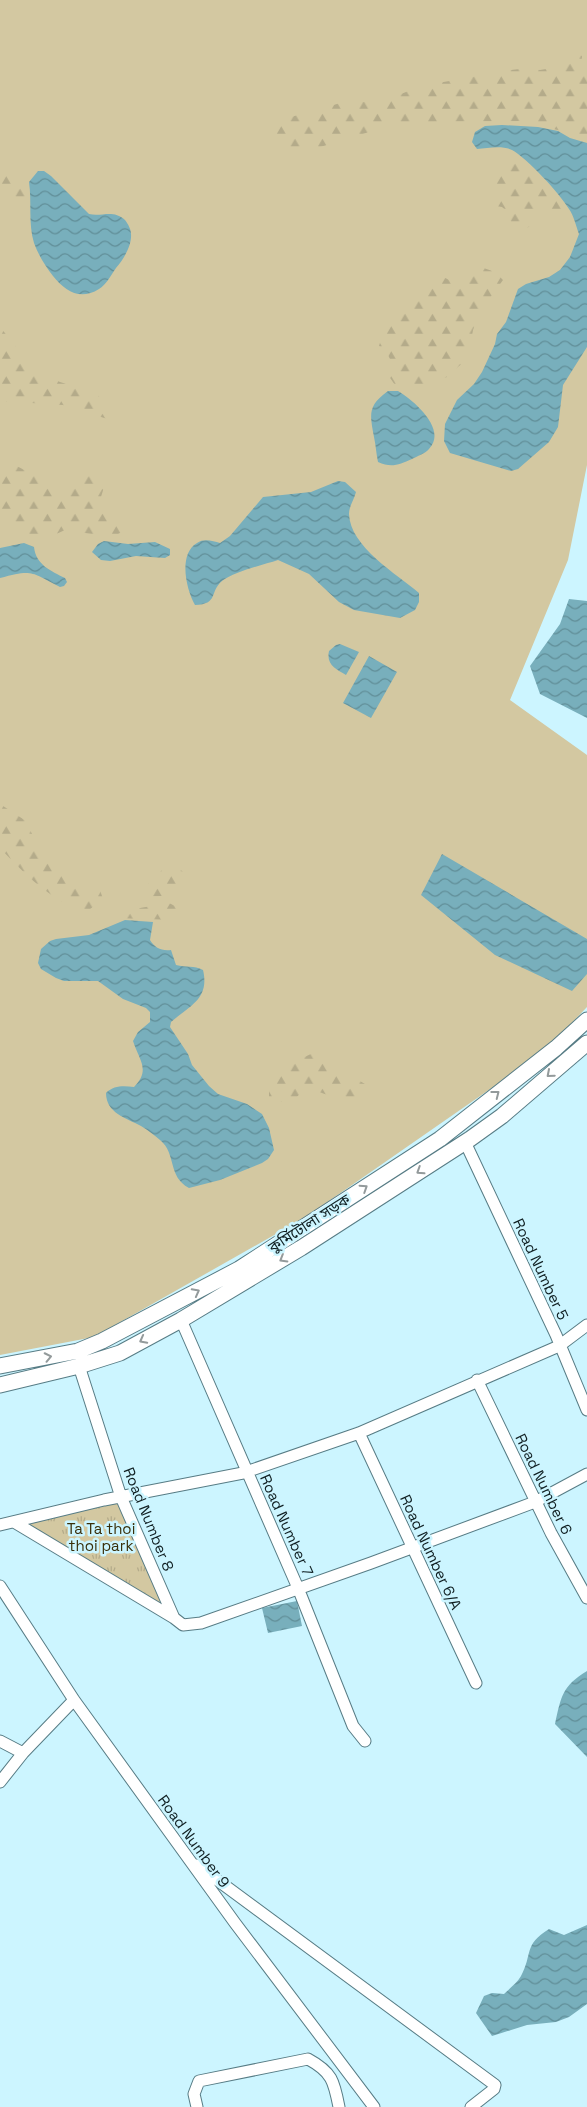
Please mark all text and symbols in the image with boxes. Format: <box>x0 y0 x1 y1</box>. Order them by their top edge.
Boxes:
one-way arrow <box>547 1069 556 1077</box>
one-way arrow <box>490 1092 499 1100</box>
one-way arrow <box>416 1165 425 1175</box>
one-way arrow <box>358 1185 367 1194</box>
street label: কুর্মিটোলা সড়ক <box>264 1189 354 1257</box>
street label: Road Number 5 <box>509 1215 573 1323</box>
one-way arrow <box>279 1252 288 1262</box>
one-way arrow <box>191 1288 200 1298</box>
one-way arrow <box>139 1334 148 1344</box>
one-way arrow <box>44 1352 52 1363</box>
street label: Road Number 6 <box>511 1430 577 1538</box>
street label: Road Number 8 <box>120 1464 178 1574</box>
street label: Road Number 7 <box>256 1471 318 1579</box>
street label: Road Number 6/A <box>396 1491 466 1613</box>
park label: Ta Ta thoi thoi park <box>67 1519 135 1555</box>
street label: Road Number 9 <box>154 1791 234 1891</box>

